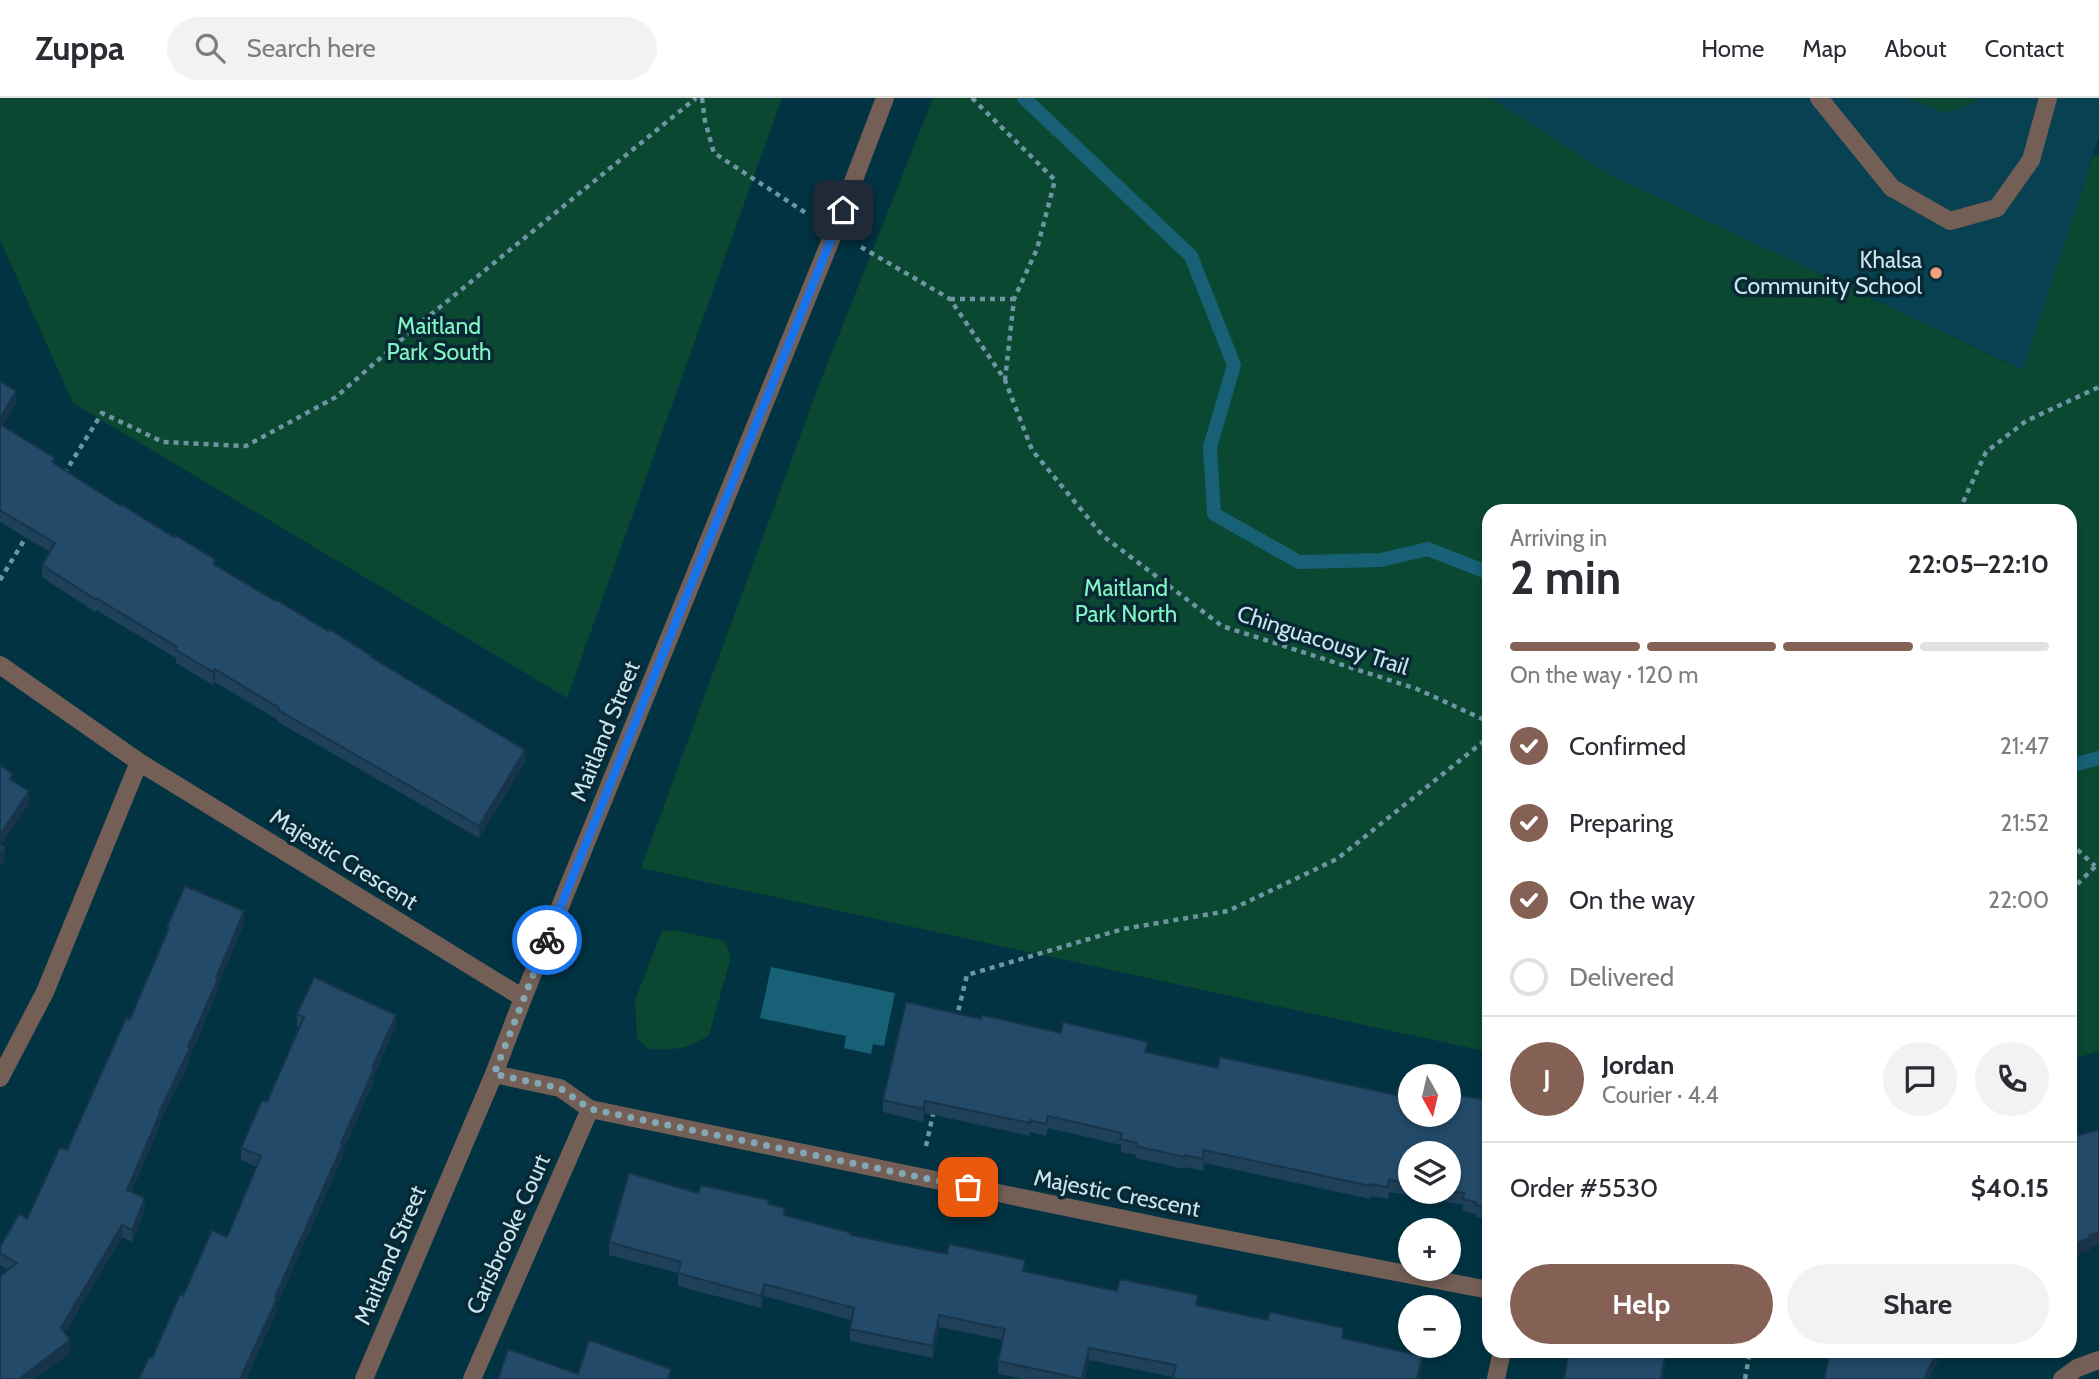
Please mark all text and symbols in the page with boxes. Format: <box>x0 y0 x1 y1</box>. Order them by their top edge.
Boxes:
search box <box>167 17 657 80</box>
text: Zuppa <box>35 28 125 68</box>
icon: search <box>191 29 229 67</box>
text: Search here <box>247 32 376 64</box>
text: Home <box>1701 34 1764 63</box>
text: Map <box>1802 34 1847 63</box>
text: About <box>1885 34 1947 63</box>
text: Contact <box>1985 34 2064 63</box>
pin <box>813 180 873 240</box>
icon: home <box>824 191 862 229</box>
place label: Khalsa Community School <box>1734 246 1923 300</box>
marker: Khalsa Community School <box>1928 265 1944 281</box>
park label: Maitland Park South <box>387 312 491 366</box>
text: Arriving in <box>1510 524 1607 552</box>
text: 22:05–22:10 <box>1908 548 2049 580</box>
text: 2 min <box>1510 550 1621 606</box>
park label: Maitland Park North <box>1075 574 1177 628</box>
street label: Chinguacousy Trail <box>1234 599 1413 681</box>
street label: Maitland Street <box>564 657 646 805</box>
text: On the way · 120 m <box>1510 661 1698 689</box>
icon: check <box>1510 727 1548 765</box>
text: Confirmed <box>1569 730 1686 762</box>
text: 21:47 <box>2000 732 2049 760</box>
street label: Majestic Crescent <box>265 802 423 916</box>
icon: check <box>1510 804 1548 842</box>
text: Preparing <box>1569 807 1673 839</box>
text: 21:52 <box>2000 809 2049 837</box>
icon: check <box>1510 881 1548 919</box>
text: On the way <box>1569 884 1695 916</box>
text: 22:00 <box>1988 886 2049 914</box>
courier <box>512 905 582 975</box>
icon: bike <box>528 921 566 959</box>
text: Delivered <box>1569 961 1674 993</box>
button: chat <box>1883 1042 1957 1116</box>
button: phone <box>1975 1042 2049 1116</box>
text: Jordan <box>1602 1049 1674 1081</box>
text: J <box>1543 1063 1551 1095</box>
north arrow <box>1398 1064 1461 1127</box>
map controls <box>1398 1064 1461 1358</box>
text: Courier · 4.4 <box>1602 1081 1719 1109</box>
button: layers <box>1398 1141 1461 1204</box>
street label: Carisbrooke Court <box>460 1149 556 1318</box>
pin <box>938 1157 998 1217</box>
street label: Majestic Crescent <box>1032 1163 1203 1223</box>
icon: bag <box>949 1168 987 1206</box>
text: Order #5530 <box>1510 1172 1658 1204</box>
text: $40.15 <box>1971 1172 2049 1204</box>
street label: Maitland Street <box>348 1181 432 1329</box>
button: + <box>1398 1218 1461 1281</box>
button: Help <box>1510 1264 1773 1344</box>
button: Share <box>1787 1264 2049 1344</box>
button: − <box>1398 1295 1461 1358</box>

